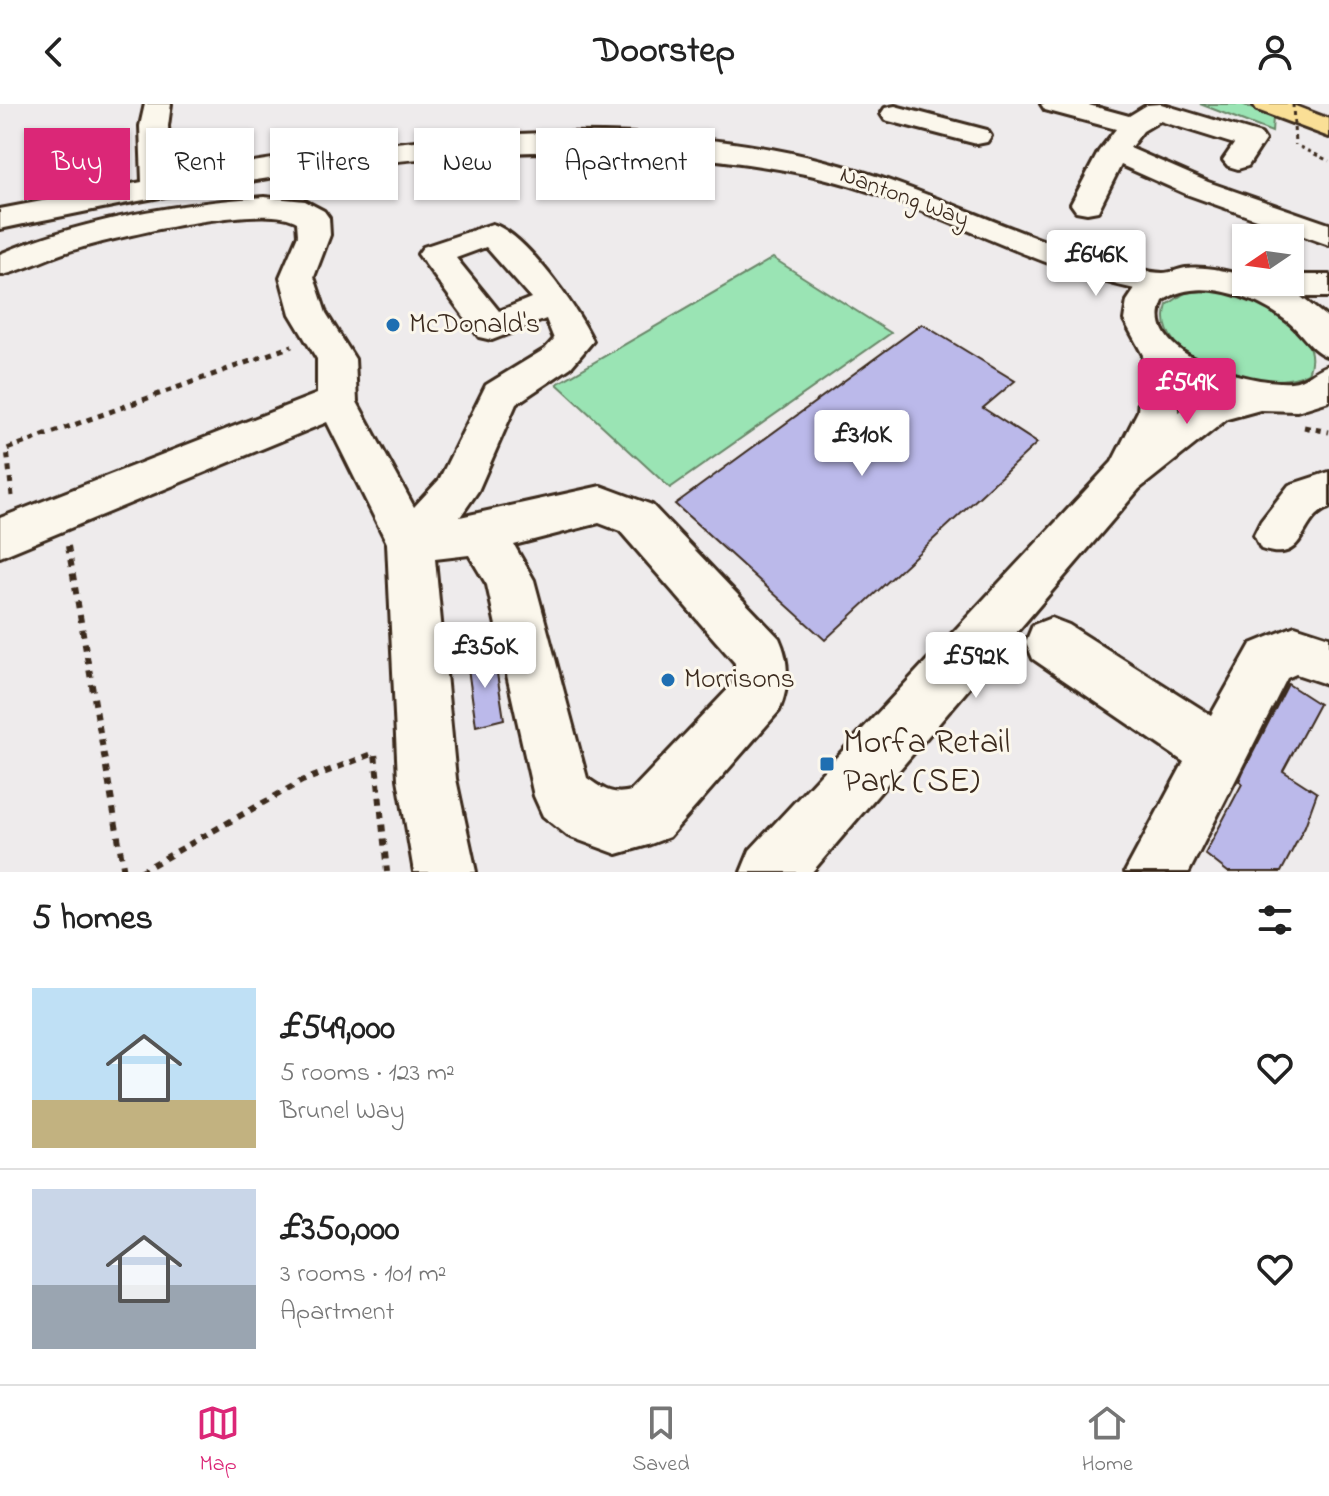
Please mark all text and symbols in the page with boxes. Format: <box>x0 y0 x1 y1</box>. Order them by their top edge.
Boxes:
text: Doorstep <box>594 26 735 79</box>
icon: back <box>32 30 76 74</box>
icon: person <box>1253 30 1297 74</box>
chip: Buy <box>24 128 130 200</box>
chip: Rent <box>146 128 254 200</box>
chip: Filters <box>270 128 398 200</box>
chip: New <box>414 128 520 200</box>
chip: Apartment <box>536 128 715 200</box>
street label: Nantong Way <box>834 158 973 238</box>
north arrow <box>1232 224 1304 296</box>
map controls <box>1232 224 1304 296</box>
pin: £646K <box>1040 230 1152 298</box>
text: £646K <box>1065 237 1127 275</box>
place label: McDonald's <box>409 305 540 346</box>
marker: McDonald's <box>384 316 402 334</box>
pin: £549K <box>1131 358 1243 426</box>
text: £549K <box>1156 365 1218 403</box>
pin: £310K <box>806 410 918 478</box>
text: £310K <box>832 417 892 455</box>
pin: £350K <box>429 622 541 690</box>
text: £350K <box>452 629 518 667</box>
pin: £592K <box>920 632 1032 700</box>
text: £592K <box>944 639 1008 677</box>
place label: Morrisons <box>684 660 795 701</box>
marker: Morrisons <box>659 671 677 689</box>
place label: Morfa Retail Park (SE) <box>843 719 1010 808</box>
marker: Morfa Retail Park (SE) <box>818 755 836 773</box>
text: 5 homes <box>32 895 153 945</box>
icon: filters <box>1253 898 1297 942</box>
text: £549,000 <box>280 1005 395 1055</box>
icon: home <box>96 1020 192 1116</box>
icon: heart <box>1253 1046 1297 1090</box>
text: 5 rooms · 123 m² <box>280 1055 455 1093</box>
text: Brunel Way <box>280 1093 404 1131</box>
text: £350,000 <box>280 1206 400 1256</box>
icon: home <box>96 1221 192 1317</box>
icon: heart <box>1253 1247 1297 1291</box>
text: 3 rooms · 101 m² <box>280 1256 446 1294</box>
text: Apartment <box>280 1294 394 1332</box>
tab: Map <box>196 1401 240 1481</box>
tab: Saved <box>632 1401 690 1481</box>
tab: Home <box>1082 1401 1133 1481</box>

